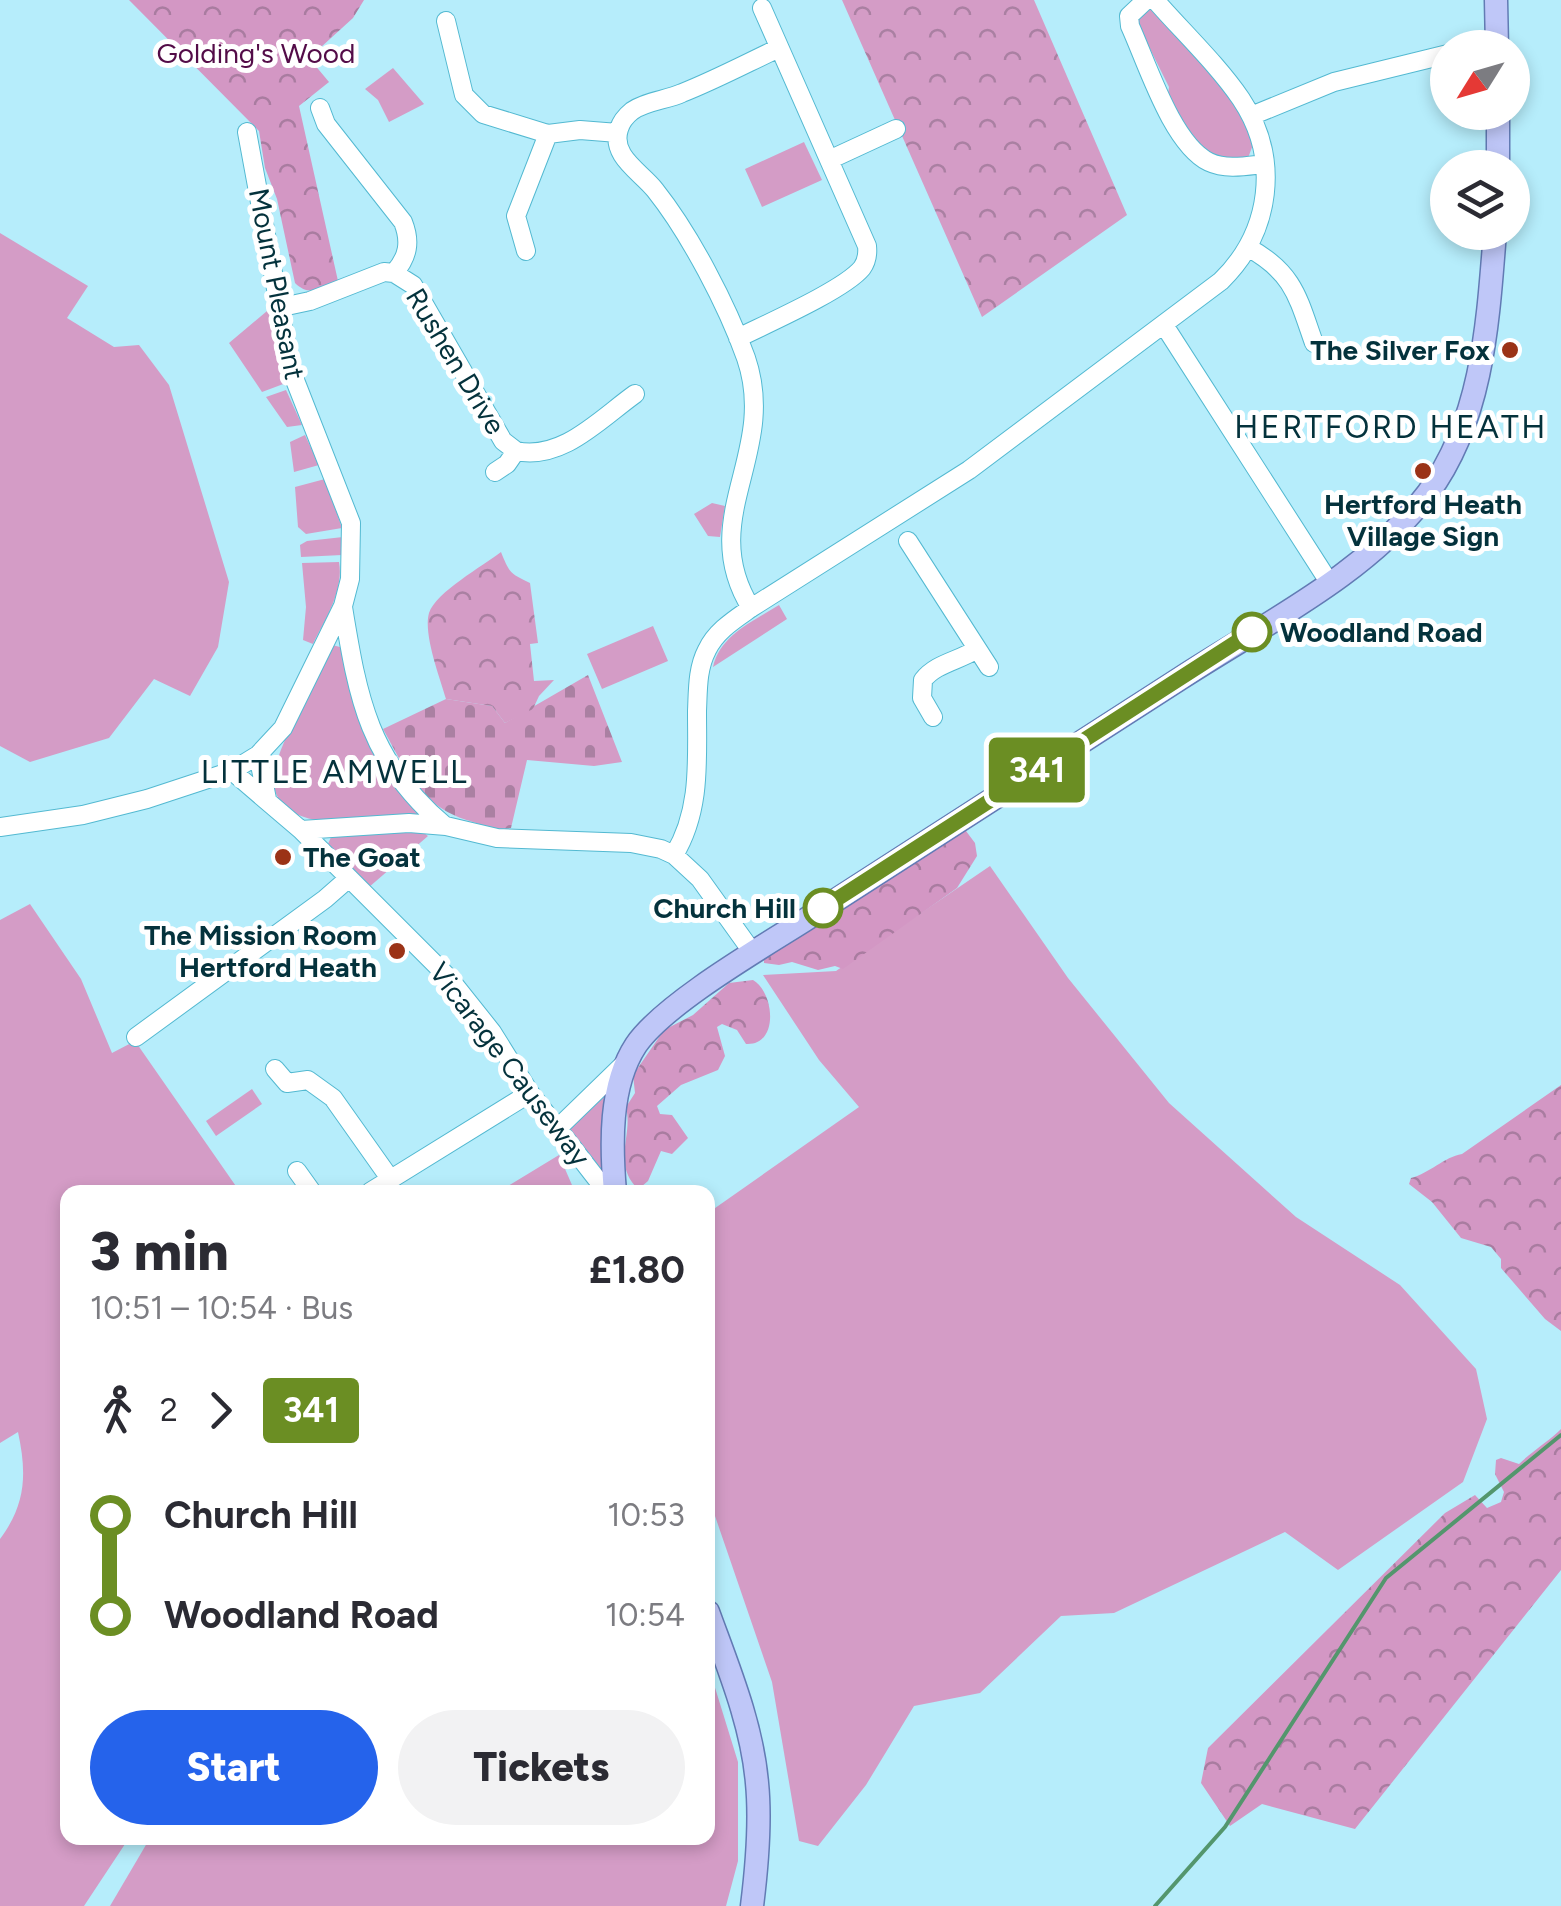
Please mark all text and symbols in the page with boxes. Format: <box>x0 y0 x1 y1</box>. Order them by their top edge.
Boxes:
north arrow <box>1430 30 1530 130</box>
map controls <box>1430 30 1530 250</box>
park label: Golding's Wood <box>157 36 355 70</box>
button: layers <box>1430 150 1530 250</box>
street label: Mount Pleasant <box>242 185 312 383</box>
street label: Rushen Drive <box>399 282 513 440</box>
place label: The Silver Fox <box>1310 333 1490 367</box>
marker: The Silver Fox <box>1499 339 1521 361</box>
district label: HERTFORD HEATH <box>1234 408 1548 446</box>
marker: Hertford Heath Village Sign <box>1412 460 1434 482</box>
place label: Hertford Heath Village Sign <box>1324 487 1522 553</box>
marker: Woodland Road <box>1233 613 1271 651</box>
place label: Woodland Road <box>1280 615 1483 649</box>
line badge: 341 <box>980 738 1094 802</box>
text: 341 <box>1009 749 1065 791</box>
district label: LITTLE AMWELL <box>201 753 469 791</box>
place label: The Goat <box>303 840 421 874</box>
marker: The Goat <box>272 846 294 868</box>
marker: Church Hill <box>804 889 842 927</box>
place label: Church Hill <box>653 891 796 925</box>
place label: The Mission Room Hertford Heath <box>144 918 377 984</box>
marker: The Mission Room Hertford Heath <box>386 940 408 962</box>
street label: Vicarage Causeway <box>422 955 598 1173</box>
text: 3 min <box>90 1218 229 1284</box>
text: £1.80 <box>589 1247 685 1293</box>
text: 10:51 – 10:54 · Bus <box>90 1289 353 1327</box>
icon: walk <box>90 1383 145 1438</box>
icon: forward <box>193 1383 248 1438</box>
text: 341 <box>283 1389 339 1431</box>
text: 2 <box>160 1391 178 1429</box>
text: Church Hill <box>164 1492 358 1538</box>
text: 10:53 <box>607 1496 685 1534</box>
text: Woodland Road <box>164 1592 439 1638</box>
text: 10:54 <box>605 1596 685 1634</box>
button: Start <box>90 1710 378 1825</box>
button: Tickets <box>398 1710 685 1825</box>

